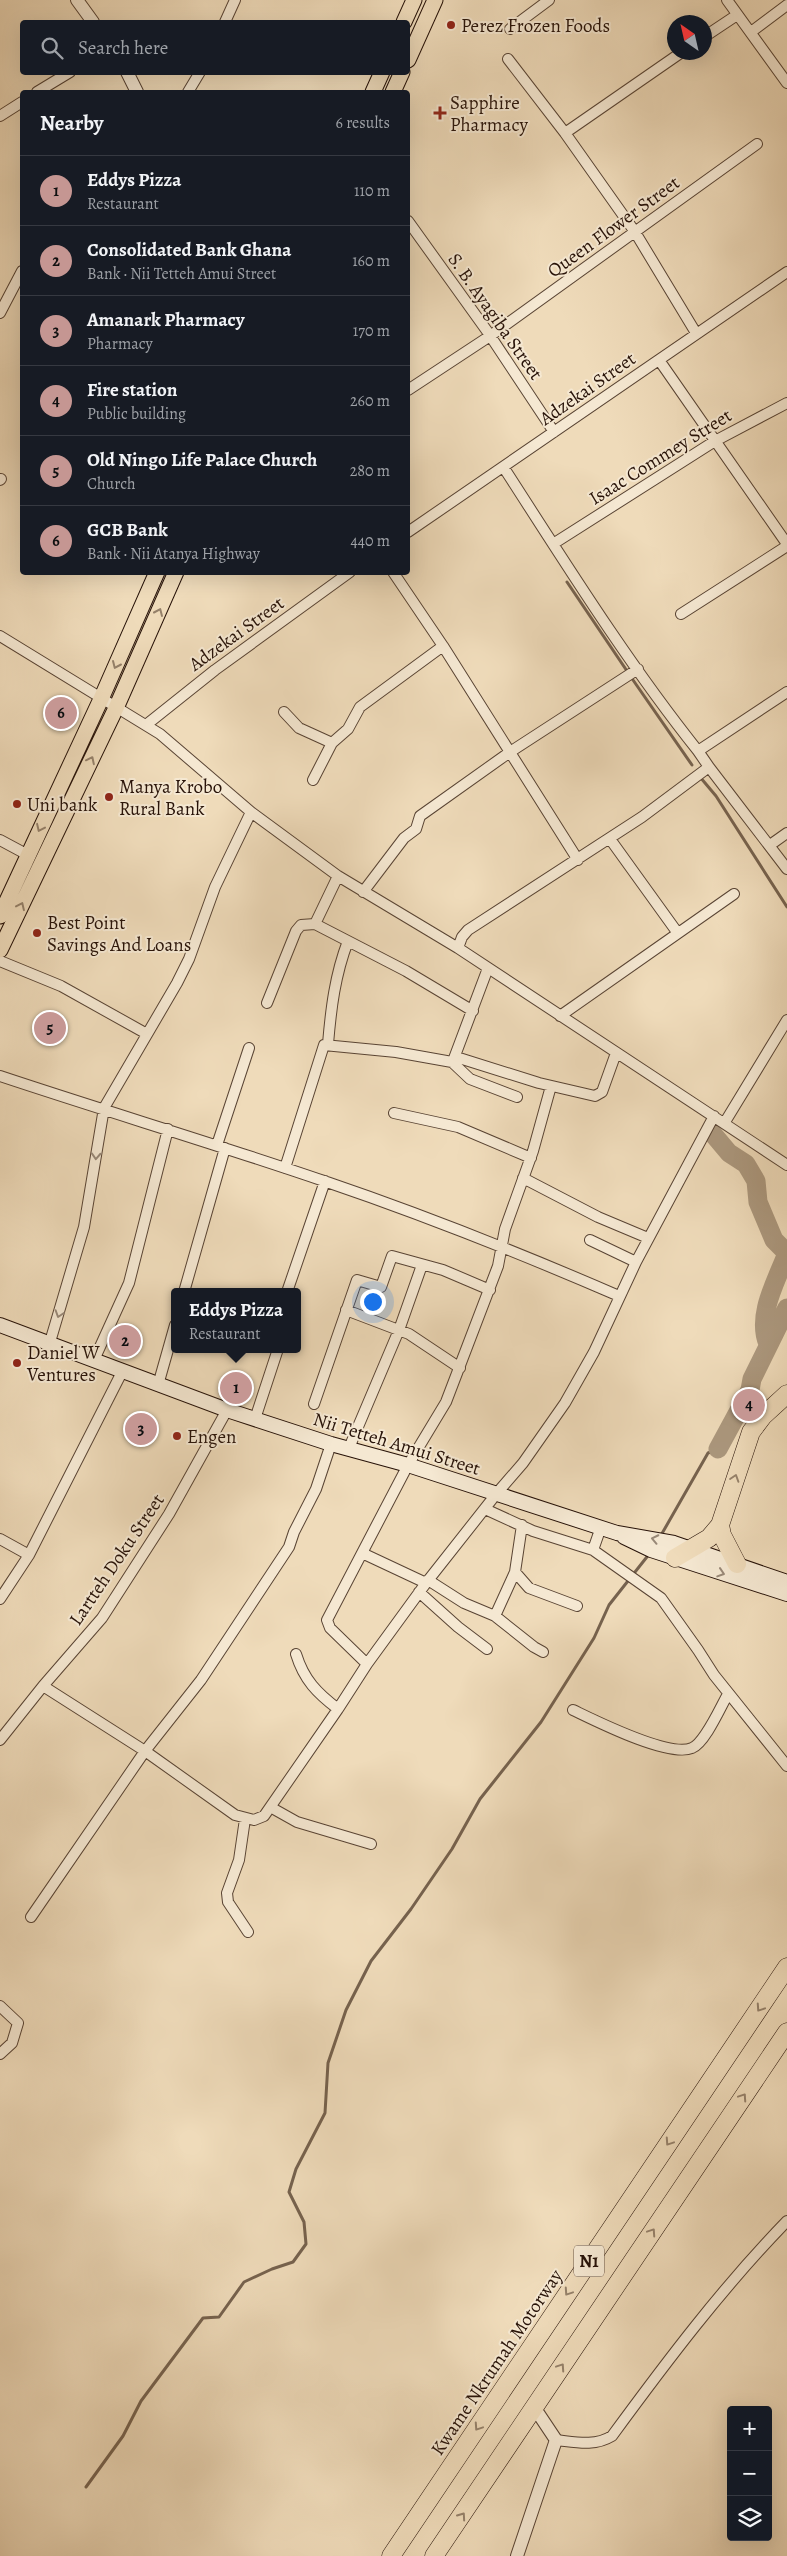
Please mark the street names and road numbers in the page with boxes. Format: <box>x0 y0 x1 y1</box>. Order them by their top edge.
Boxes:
street label: Queen Flower Street <box>542 170 685 284</box>
street label: S. B. Ayagiba Street <box>442 248 549 385</box>
street label: Adzekai Street <box>533 346 641 432</box>
street label: Isaac Commey Street <box>584 402 737 511</box>
street label: Adzekai Street <box>183 590 290 678</box>
street label: Nii Tetteh Amui Street <box>310 1406 483 1482</box>
street label: Lartteh Doku Street <box>63 1489 171 1631</box>
road number: N1 <box>574 2246 604 2276</box>
street label: Kwame Nkrumah Motorway <box>425 2264 569 2461</box>

